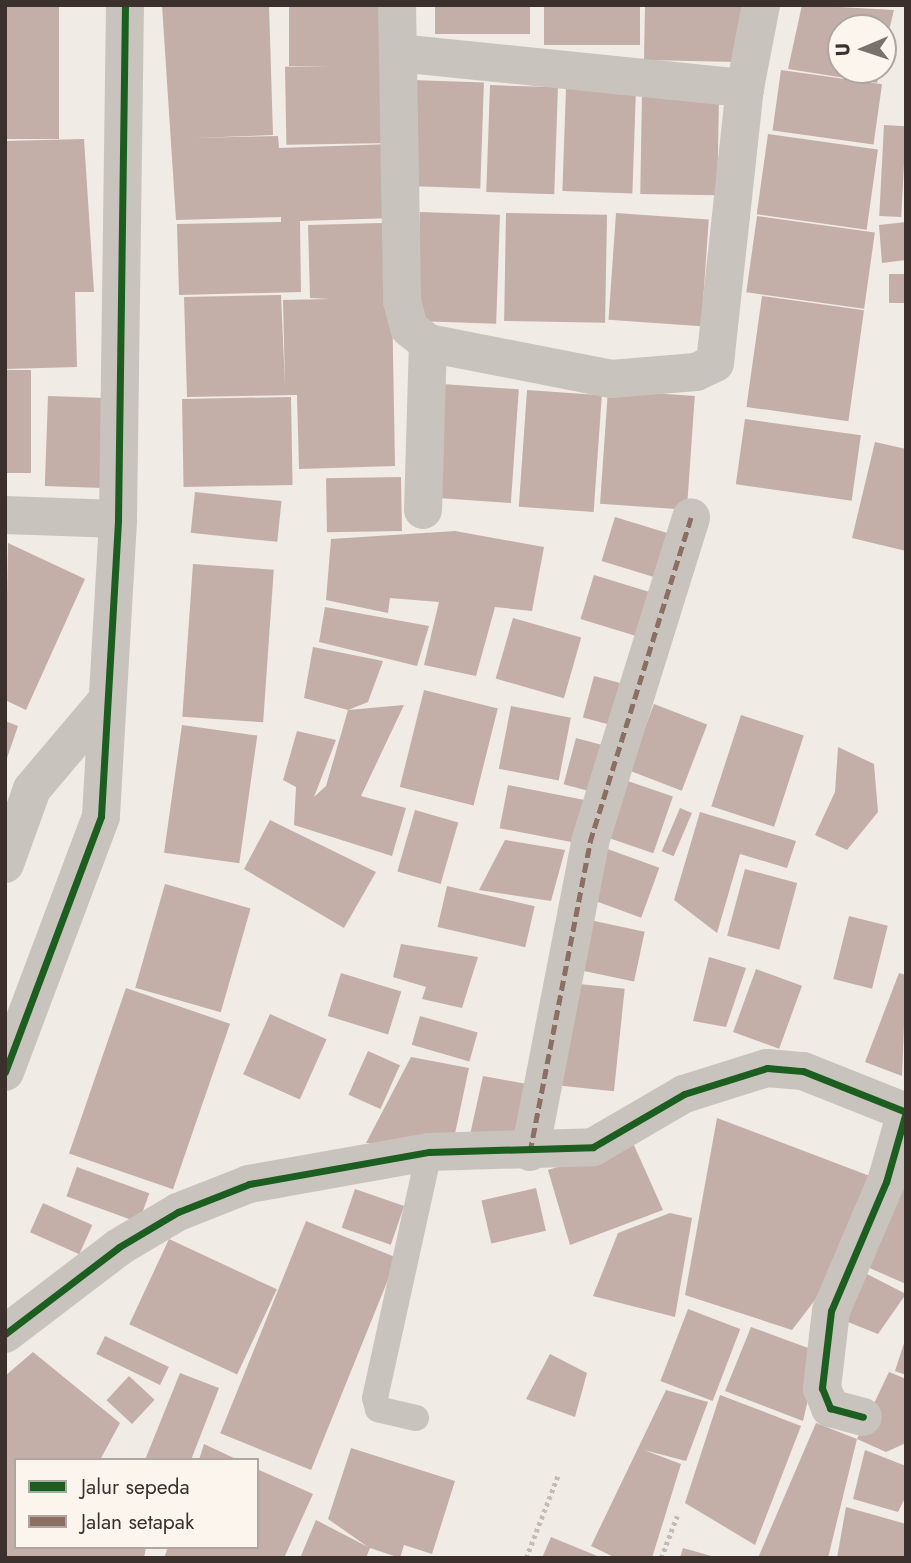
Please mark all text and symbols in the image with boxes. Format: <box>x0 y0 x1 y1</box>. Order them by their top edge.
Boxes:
north arrow <box>827 14 897 84</box>
text: U <box>829 43 856 57</box>
legend <box>14 1458 259 1549</box>
text: Jalur sepeda <box>81 1472 190 1502</box>
text: Jalan setapak <box>81 1507 194 1537</box>

